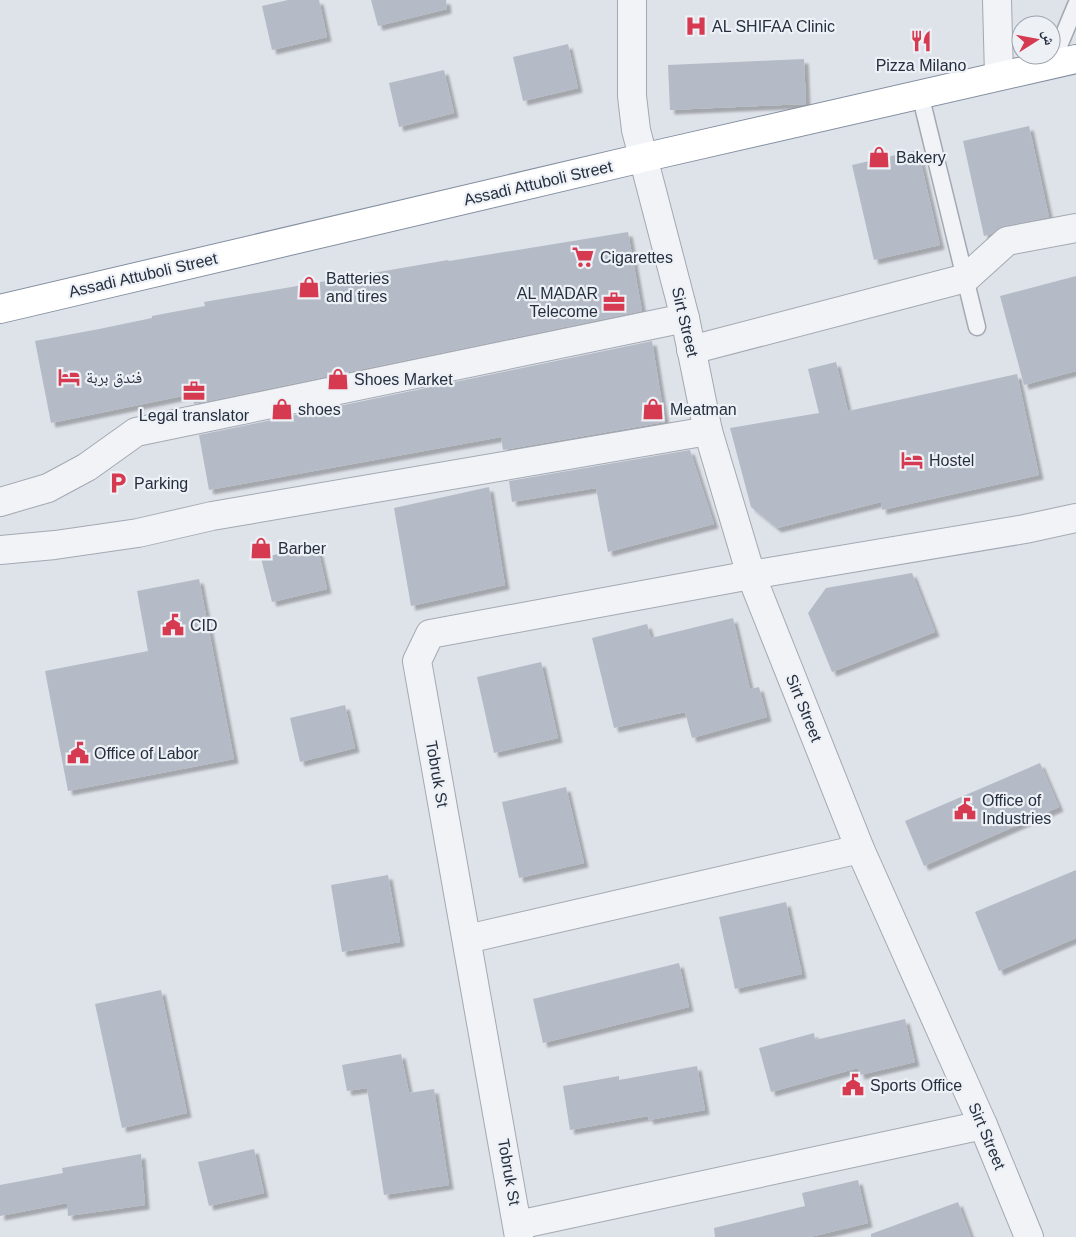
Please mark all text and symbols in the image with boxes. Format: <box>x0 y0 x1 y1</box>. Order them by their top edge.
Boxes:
hospital icon: AL SHIFAA Clinic <box>683 13 709 39</box>
north arrow <box>1011 15 1061 65</box>
place label: AL SHIFAA Clinic <box>712 18 835 35</box>
restaurant icon: Pizza Milano <box>908 28 934 54</box>
text: ش <box>1039 29 1058 47</box>
place label: Pizza Milano <box>876 57 966 74</box>
shop icon: Bakery <box>866 144 892 170</box>
place label: Bakery <box>896 149 946 166</box>
street label: Assadi Attuboli Street <box>462 157 615 208</box>
supermarket icon: Cigarettes <box>570 244 596 270</box>
street label: Assadi Attuboli Street <box>67 249 220 300</box>
place label: Cigarettes <box>600 249 673 266</box>
place label: Batteries and tires <box>326 270 389 305</box>
shop icon: Batteries and tires <box>296 274 322 300</box>
place label: AL MADAR Telecome <box>517 285 598 320</box>
street label: Sirt Street <box>669 285 701 359</box>
office icon: AL MADAR Telecome <box>601 289 627 315</box>
hotel icon: فندق بربة <box>56 364 82 390</box>
shop icon: Shoes Market <box>325 366 351 392</box>
place label: فندق بربة <box>86 369 142 388</box>
place label: Shoes Market <box>354 371 453 388</box>
office icon: Legal translator <box>181 378 207 404</box>
shop icon: shoes <box>269 396 295 422</box>
shop icon: Meatman <box>640 396 666 422</box>
place label: shoes <box>298 401 341 418</box>
place label: Meatman <box>670 401 737 418</box>
place label: Legal translator <box>139 407 250 424</box>
hotel icon: Hostel <box>899 447 925 473</box>
place label: Hostel <box>929 452 974 469</box>
parking icon: Parking <box>105 470 131 496</box>
place label: Parking <box>134 475 188 492</box>
shop icon: Barber <box>248 535 274 561</box>
place label: Barber <box>278 540 327 557</box>
public building icon: CID <box>160 612 186 638</box>
place label: CID <box>190 617 218 634</box>
street label: Sirt Street <box>783 672 825 745</box>
street label: Tobruk St <box>423 739 451 809</box>
public building icon: Office of Labor <box>65 740 91 766</box>
place label: Office of Labor <box>94 745 199 762</box>
place label: Office of Industries <box>982 792 1051 827</box>
public building icon: Office of Industries <box>952 796 978 822</box>
public building icon: Sports Office <box>840 1072 866 1098</box>
place label: Sports Office <box>870 1077 962 1094</box>
street label: Sirt Street <box>965 1100 1009 1173</box>
street label: Tobruk St <box>495 1137 523 1207</box>

